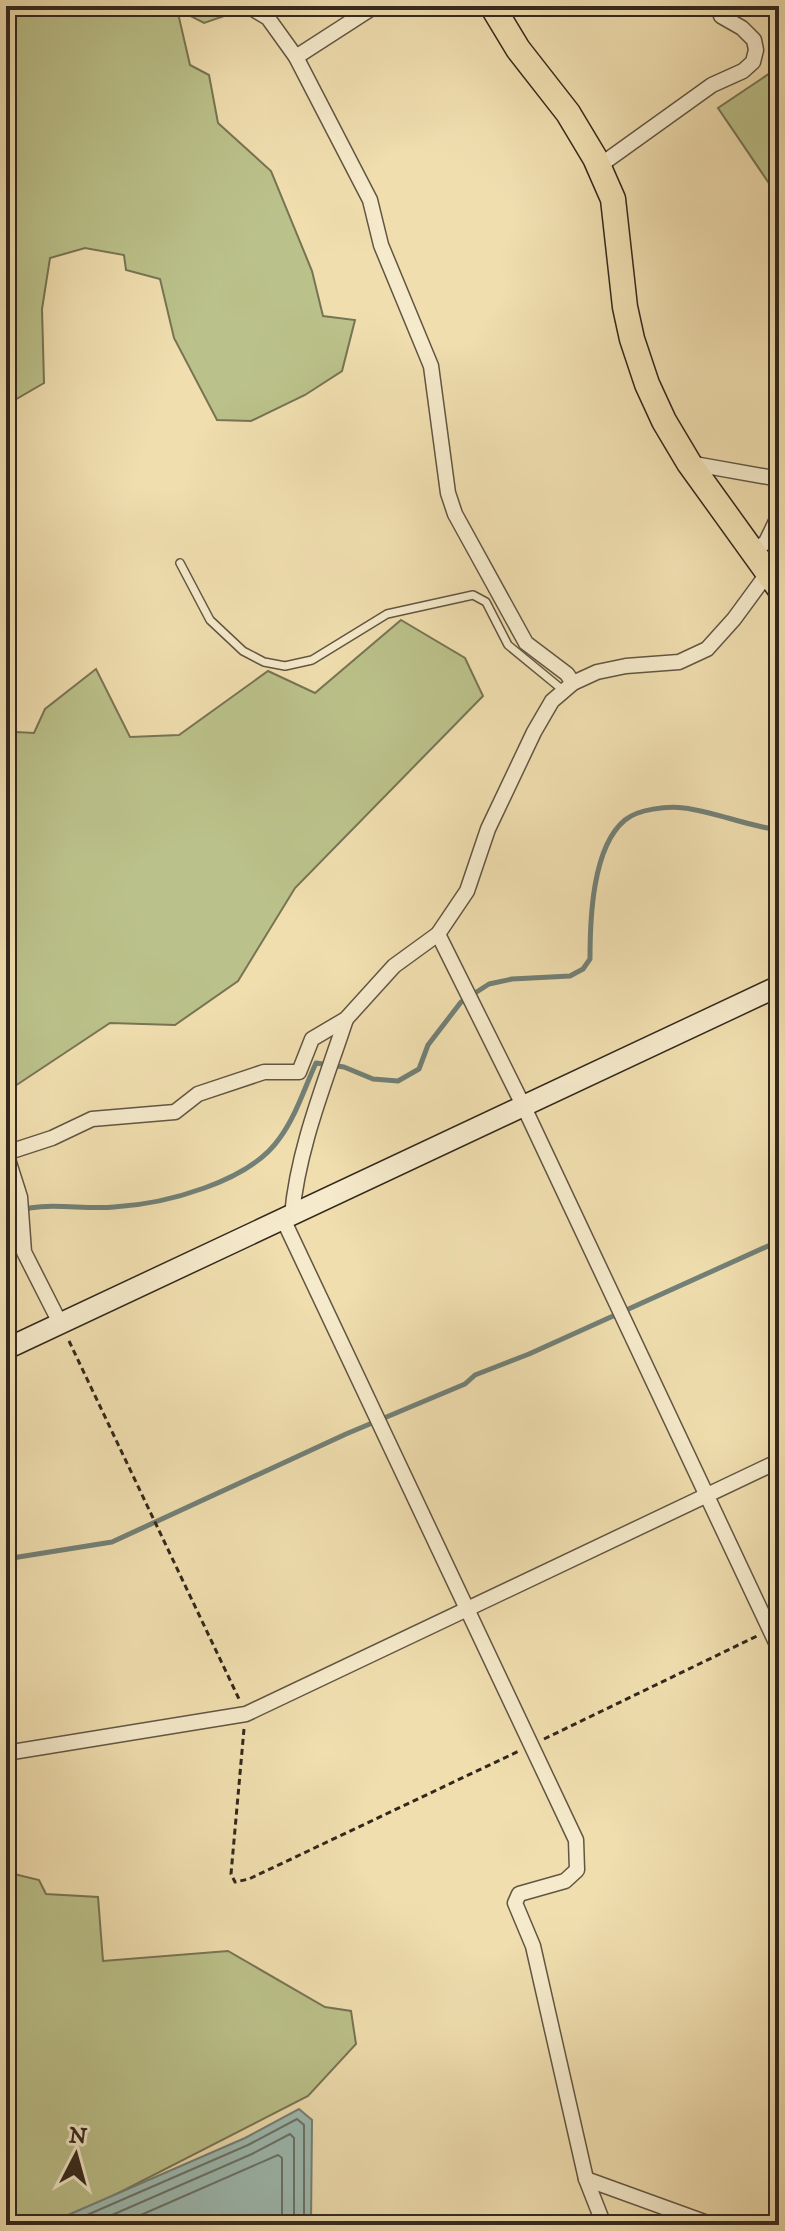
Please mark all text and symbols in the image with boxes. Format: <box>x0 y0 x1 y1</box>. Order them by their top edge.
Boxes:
north arrow <box>36 2115 116 2195</box>
text: N <box>68 2122 88 2151</box>

